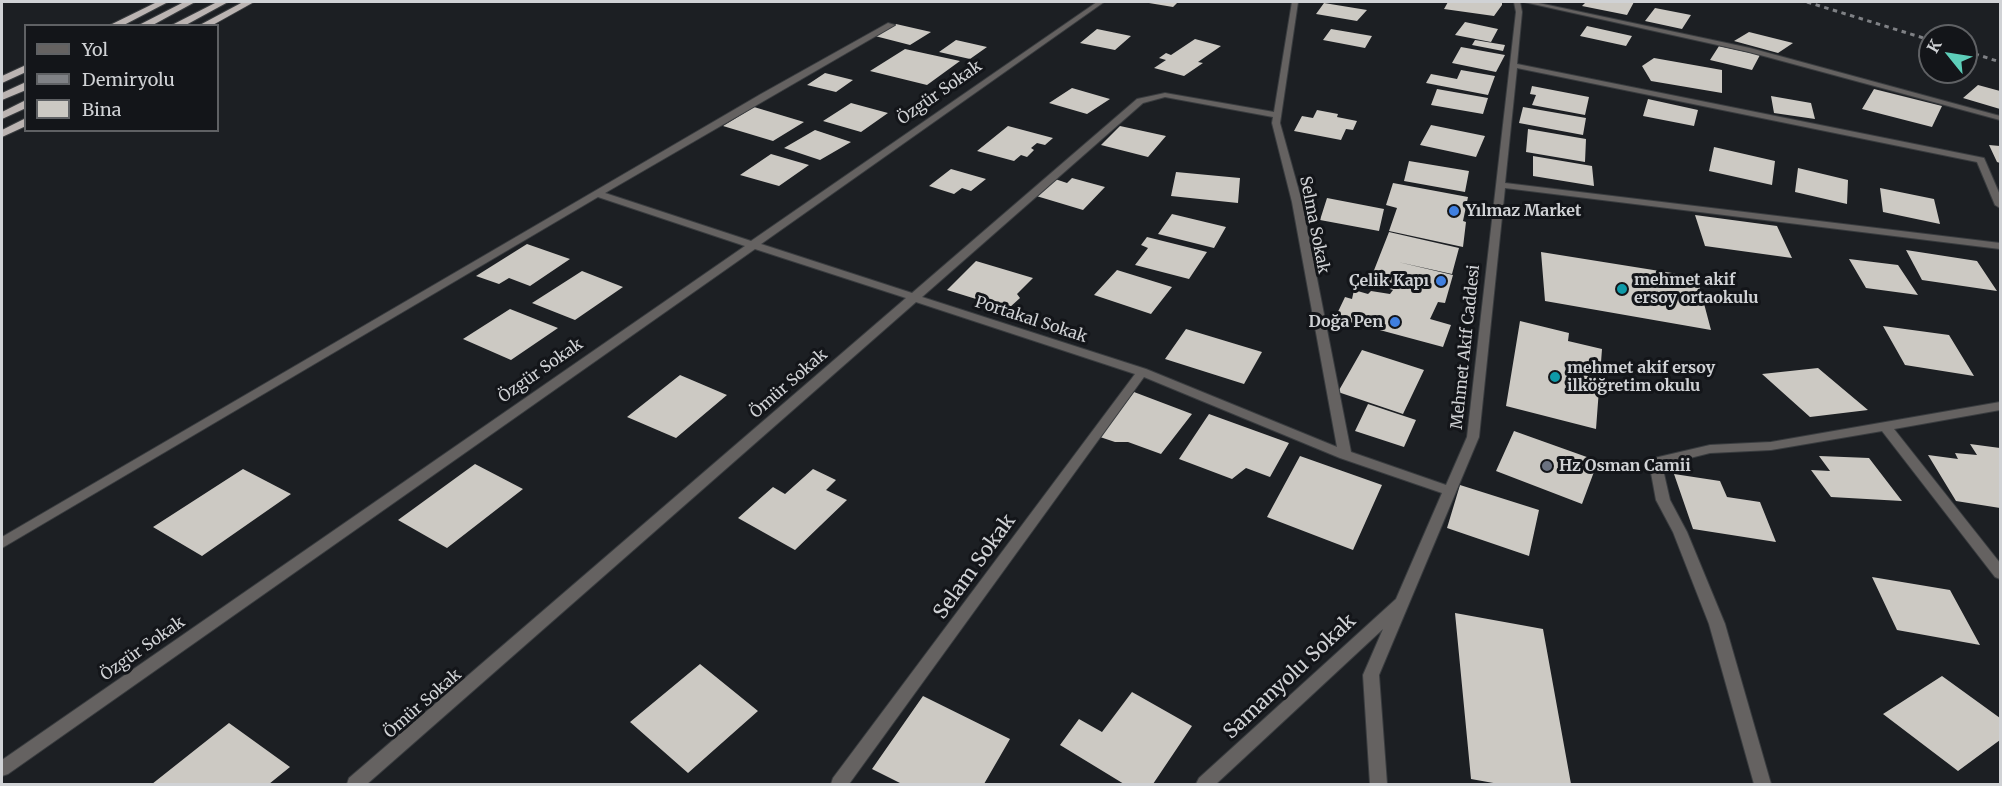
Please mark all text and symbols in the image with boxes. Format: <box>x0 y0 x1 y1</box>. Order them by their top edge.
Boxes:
legend <box>24 24 219 132</box>
north arrow <box>1918 24 1978 84</box>
text: K <box>1922 36 1946 56</box>
text: Yol <box>82 38 108 61</box>
street label: Özgür Sokak <box>894 57 986 129</box>
text: Demiryolu <box>82 68 175 91</box>
text: Bina <box>82 98 121 121</box>
street label: Selma Sokak <box>1295 175 1333 275</box>
place label: Yılmaz Market <box>1466 201 1581 221</box>
marker: Yılmaz Market <box>1447 204 1461 218</box>
street label: Mehmet Akif Caddesi <box>1448 264 1484 430</box>
place label: mehmet akif ersoy ortaokulu <box>1634 270 1759 308</box>
place label: Çelik Kapı <box>1349 271 1429 291</box>
marker: Çelik Kapı <box>1434 274 1448 288</box>
marker: mehmet akif ersoy ortaokulu <box>1615 282 1629 296</box>
street label: Portakal Sokak <box>973 293 1089 347</box>
place label: Doğa Pen <box>1308 312 1383 332</box>
marker: Doğa Pen <box>1388 315 1402 329</box>
street label: Özgür Sokak <box>495 335 587 407</box>
street label: Ömür Sokak <box>747 345 831 423</box>
place label: mehmet akif ersoy ilköğretim okulu <box>1567 358 1715 396</box>
marker: mehmet akif ersoy ilköğretim okulu <box>1548 370 1562 384</box>
place label: Hz Osman Camii <box>1559 456 1691 476</box>
marker: Hz Osman Camii <box>1540 459 1554 473</box>
street label: Selam Sokak <box>929 510 1021 624</box>
street label: Samanyolu Sokak <box>1219 610 1361 744</box>
street label: Özgür Sokak <box>97 613 189 685</box>
street label: Ömür Sokak <box>381 665 465 743</box>

